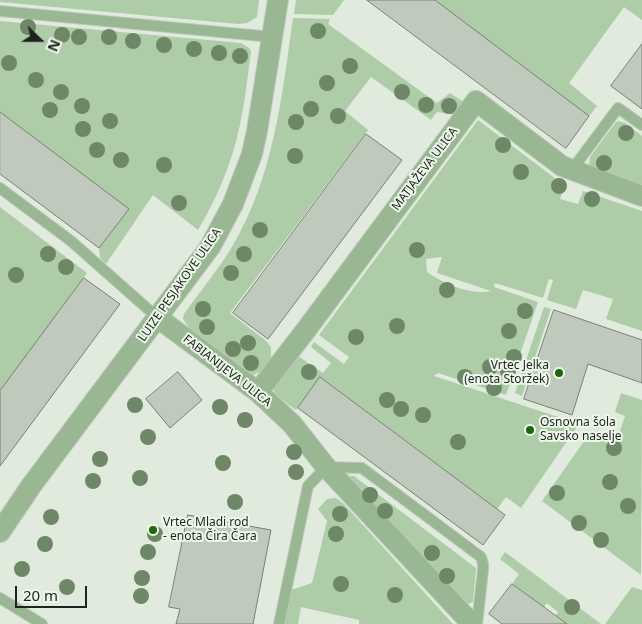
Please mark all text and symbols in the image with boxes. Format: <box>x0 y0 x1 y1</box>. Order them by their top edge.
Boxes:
north arrow <box>15 15 65 65</box>
text: N <box>43 37 65 55</box>
street label: MATJAŽEVA ULICA <box>389 124 461 214</box>
street label: LUIZE PESJAKOVE ULICA <box>135 226 225 344</box>
street label: FABIANIJEVA ULICA <box>180 332 274 410</box>
place label: Vrtec Jelka (enota Storžek) <box>464 359 549 387</box>
marker: Vrtec Jelka (enota Storžek) <box>553 367 565 379</box>
place label: Osnovna šola Savsko naselje <box>540 416 622 444</box>
marker: Osnovna šola Savsko naselje <box>524 424 536 436</box>
place label: Vrtec Mladi rod - enota Čira Čara <box>163 516 257 544</box>
marker: Vrtec Mladi rod - enota Čira Čara <box>147 524 159 536</box>
scale bar <box>18 576 90 608</box>
text: 20 m <box>23 585 58 605</box>

